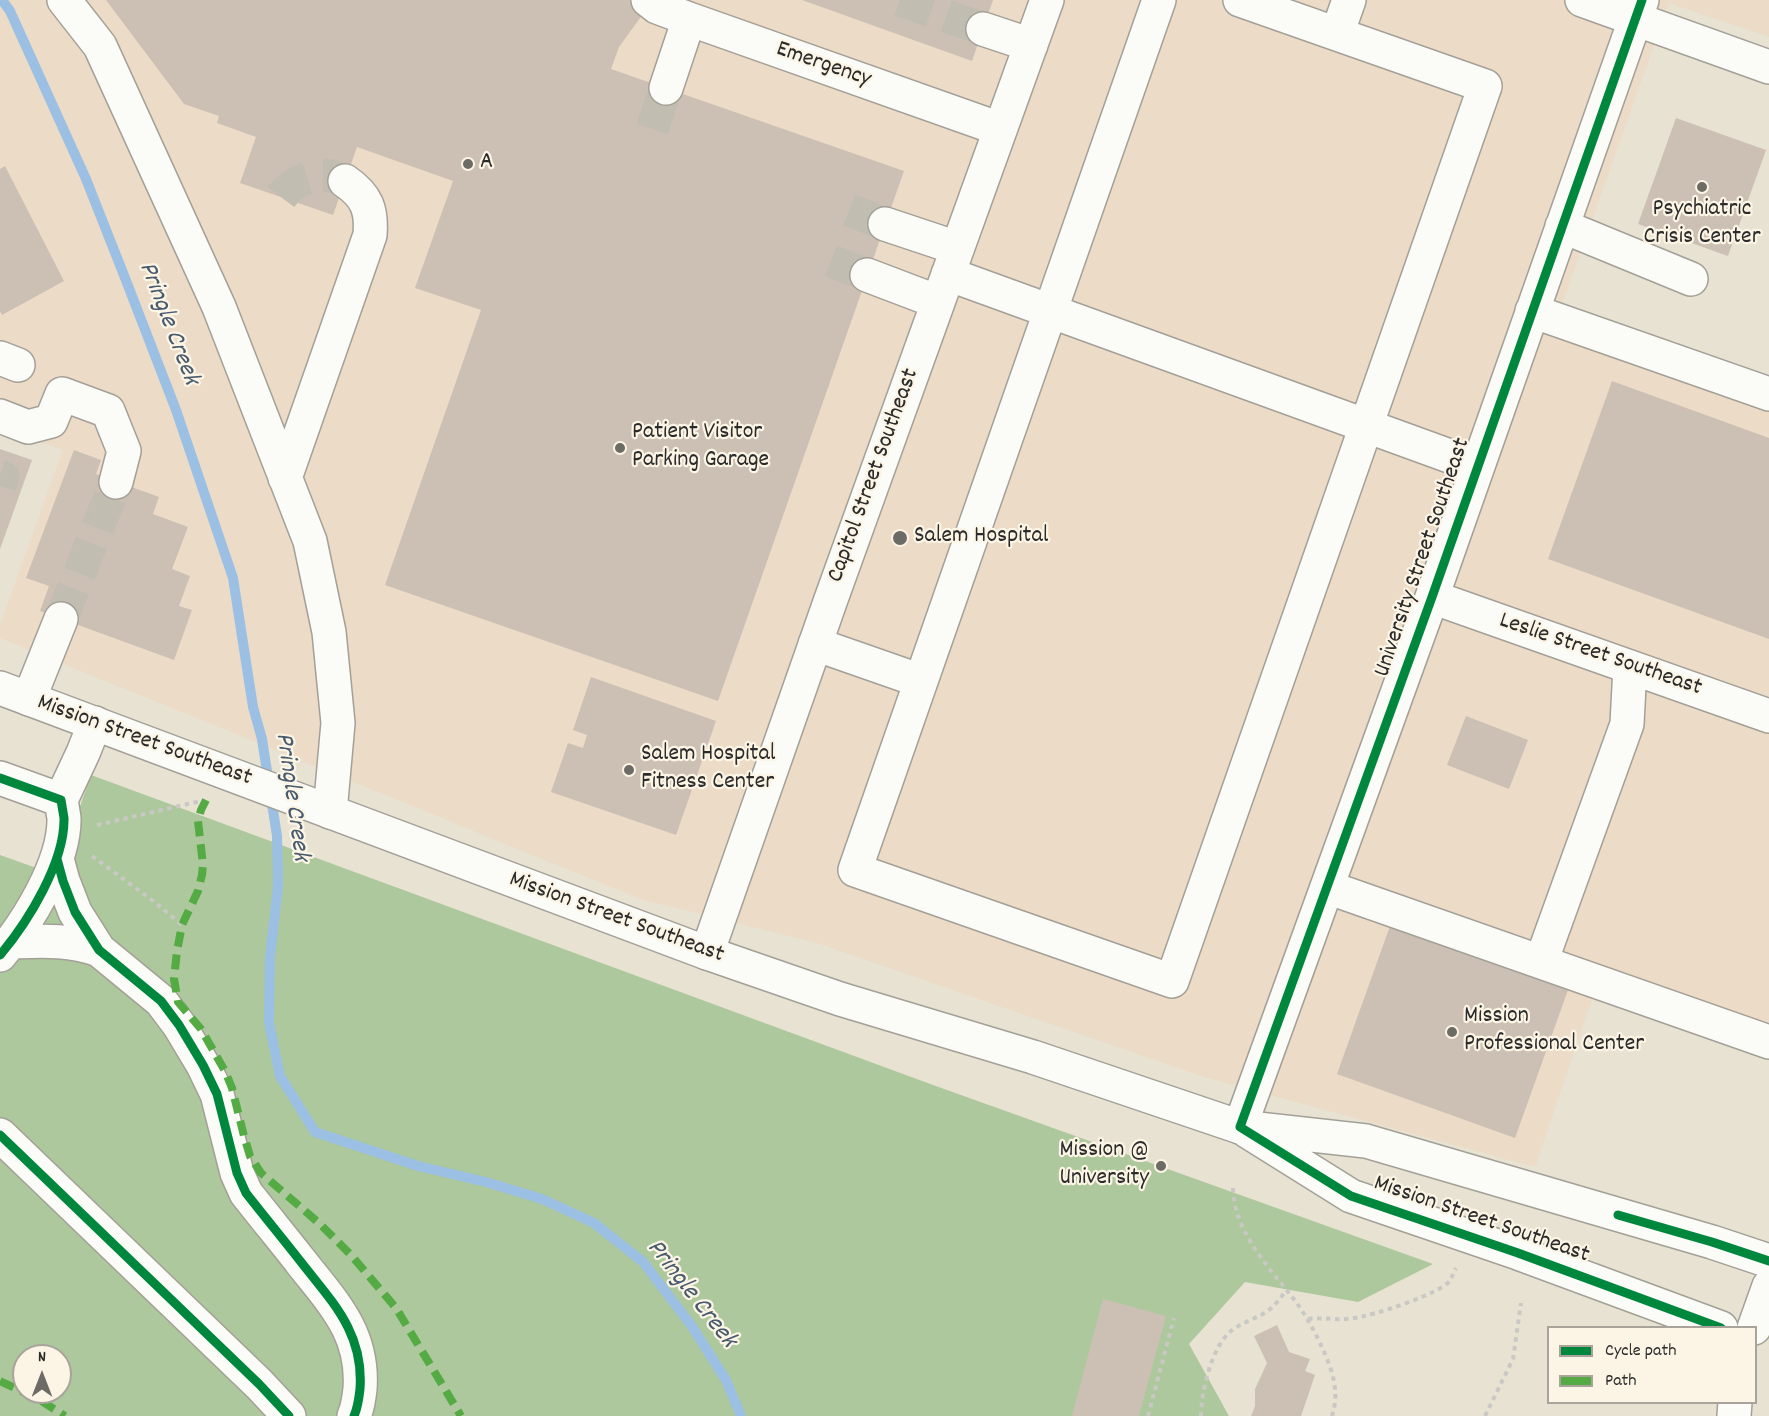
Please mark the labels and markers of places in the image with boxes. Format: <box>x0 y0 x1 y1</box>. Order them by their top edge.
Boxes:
place label: A <box>480 150 493 178</box>
marker: A <box>461 157 475 171</box>
marker: Psychiatric Crisis Center <box>1695 180 1709 194</box>
place label: Psychiatric Crisis Center <box>1643 197 1761 253</box>
place label: Patient Visitor Parking Garage <box>632 420 769 476</box>
marker: Patient Visitor Parking Garage <box>613 441 627 455</box>
place label: Salem Hospital <box>914 524 1048 552</box>
marker: Salem Hospital <box>891 529 909 547</box>
place label: Salem Hospital Fitness Center <box>641 742 775 798</box>
marker: Salem Hospital Fitness Center <box>622 763 636 777</box>
place label: Mission Professional Center <box>1464 1004 1644 1060</box>
marker: Mission Professional Center <box>1445 1025 1459 1039</box>
place label: Mission @ University <box>1059 1138 1149 1194</box>
marker: Mission @ University <box>1154 1159 1168 1173</box>

